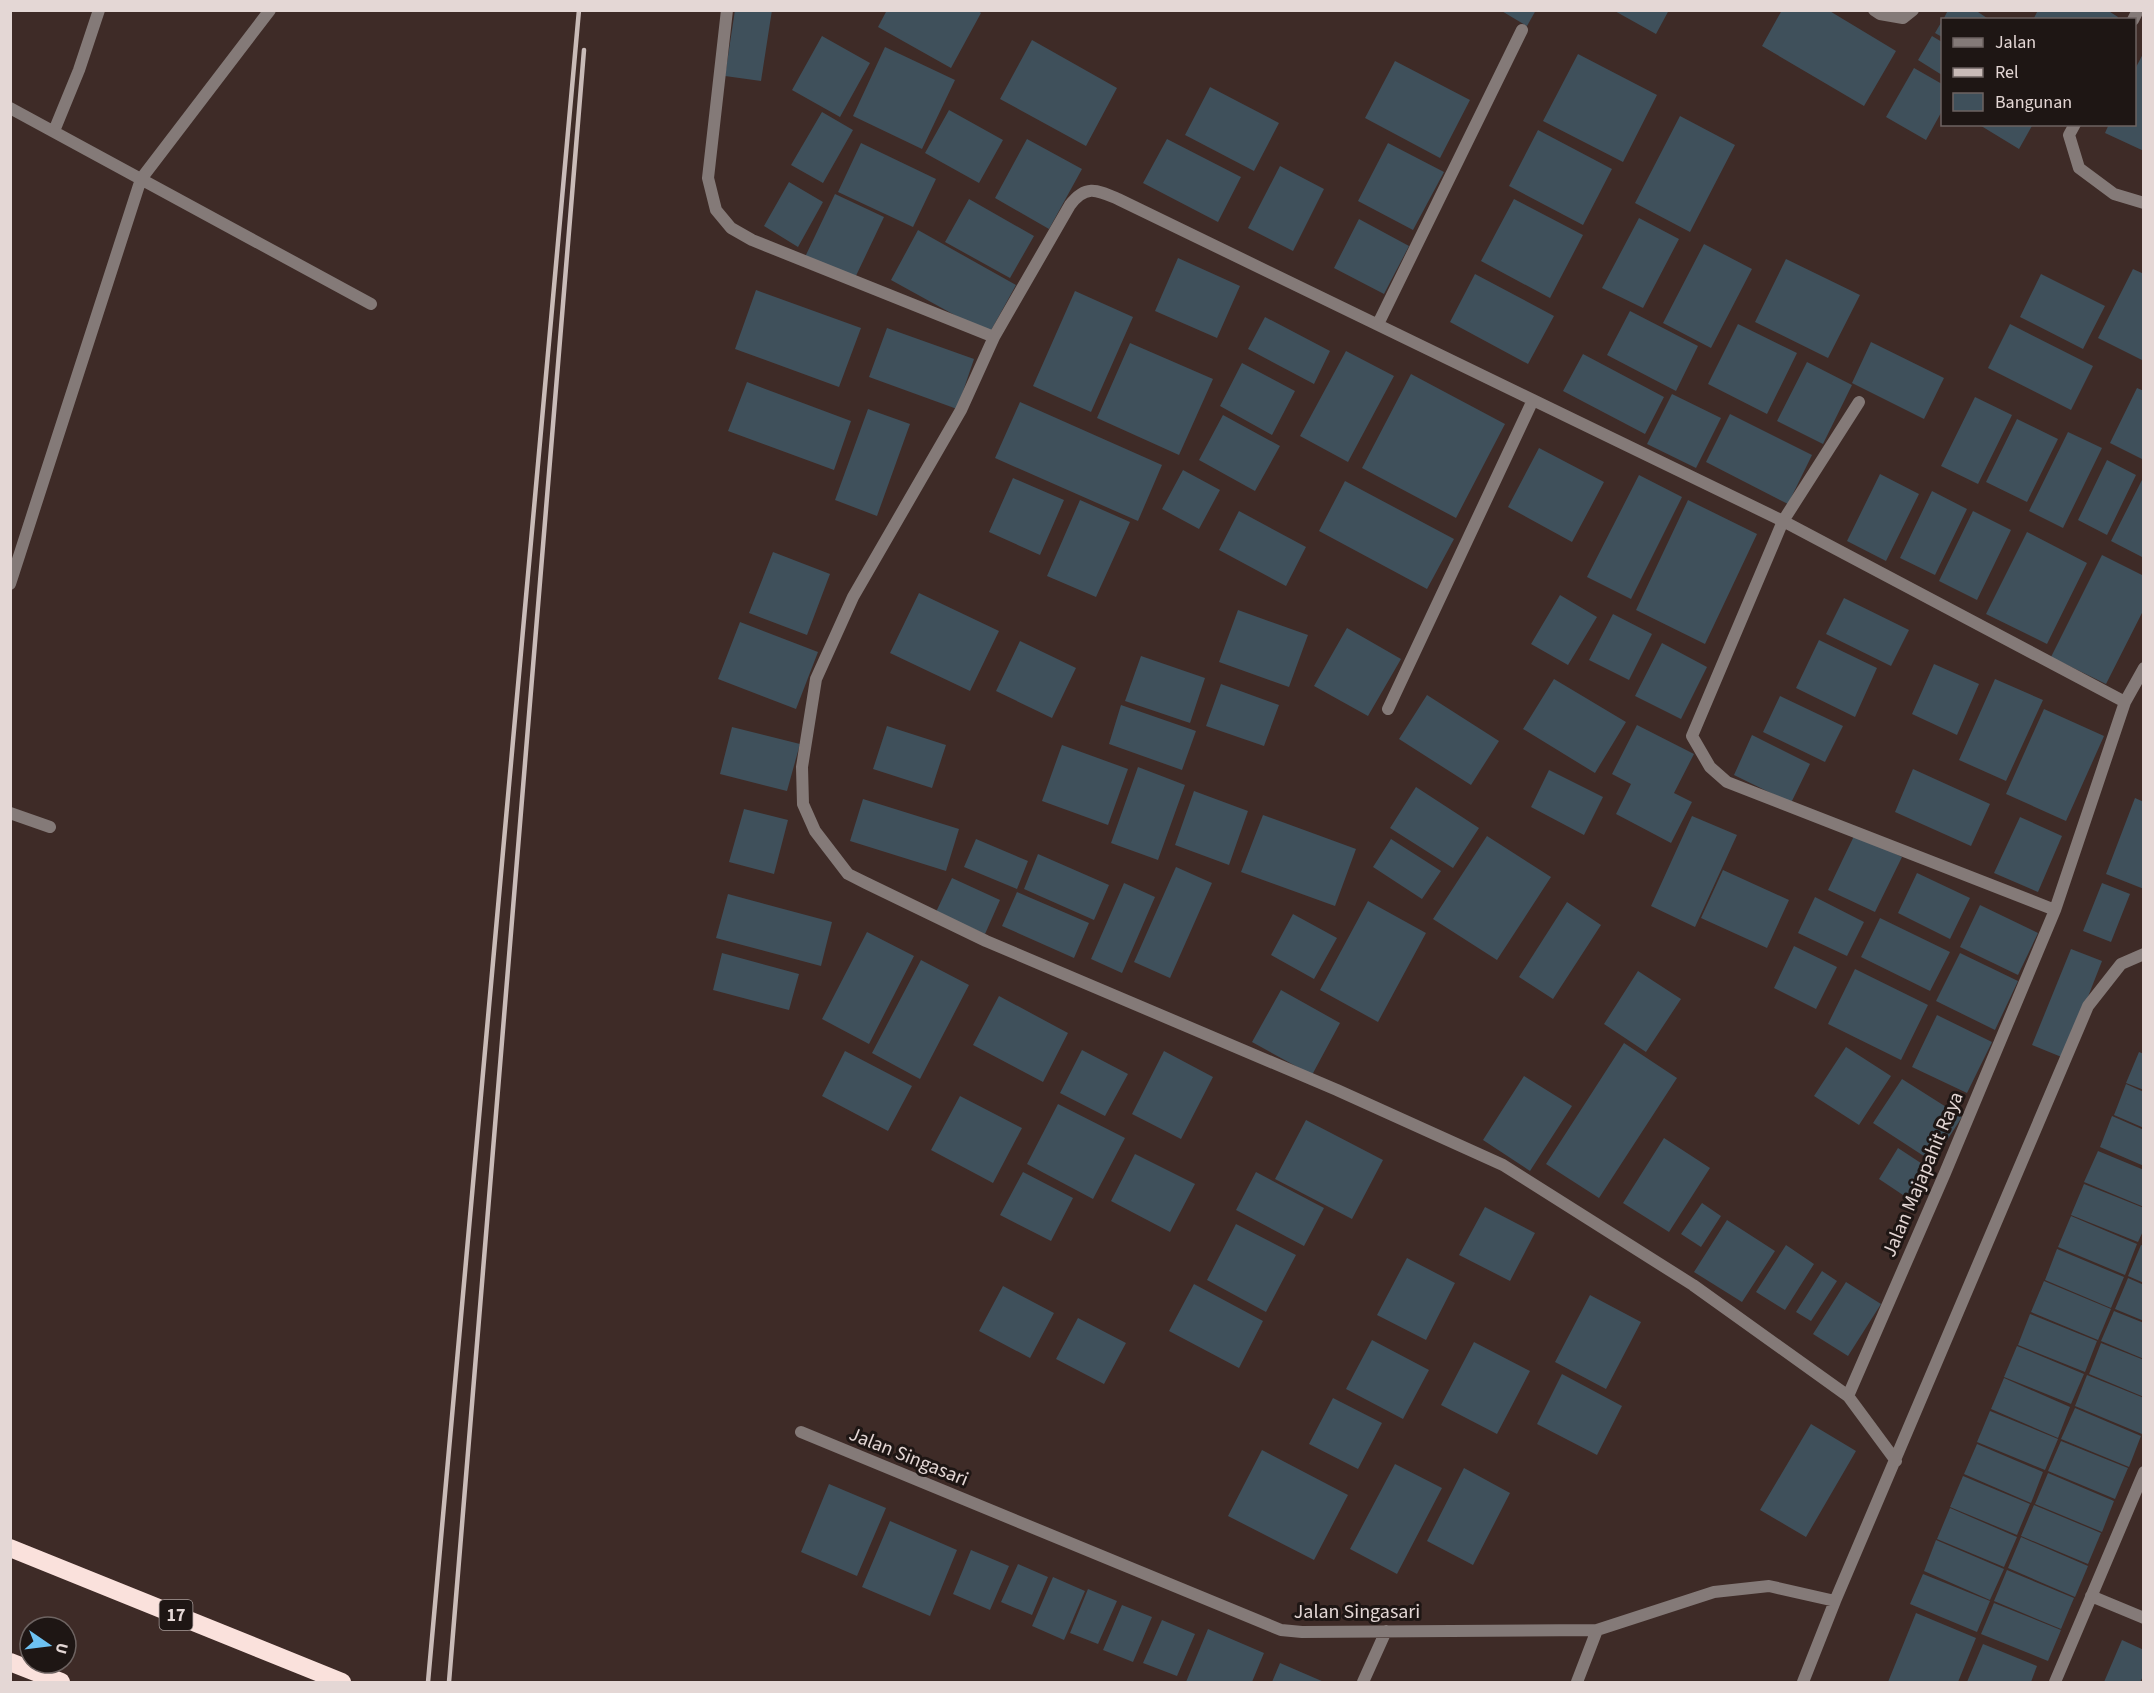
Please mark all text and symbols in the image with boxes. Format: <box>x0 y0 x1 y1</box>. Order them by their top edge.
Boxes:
legend <box>1941 18 2136 126</box>
text: Jalan <box>1995 30 2036 55</box>
text: Rel <box>1995 60 2019 85</box>
text: Bangunan <box>1995 90 2072 115</box>
street label: Jalan Majapahit Raya <box>1875 1087 1970 1261</box>
street label: Jalan Singasari <box>845 1420 973 1494</box>
street label: Jalan Singasari <box>1294 1598 1420 1626</box>
road number: 17 <box>160 1600 192 1630</box>
north arrow <box>18 1615 78 1675</box>
text: U <box>50 1641 74 1656</box>

